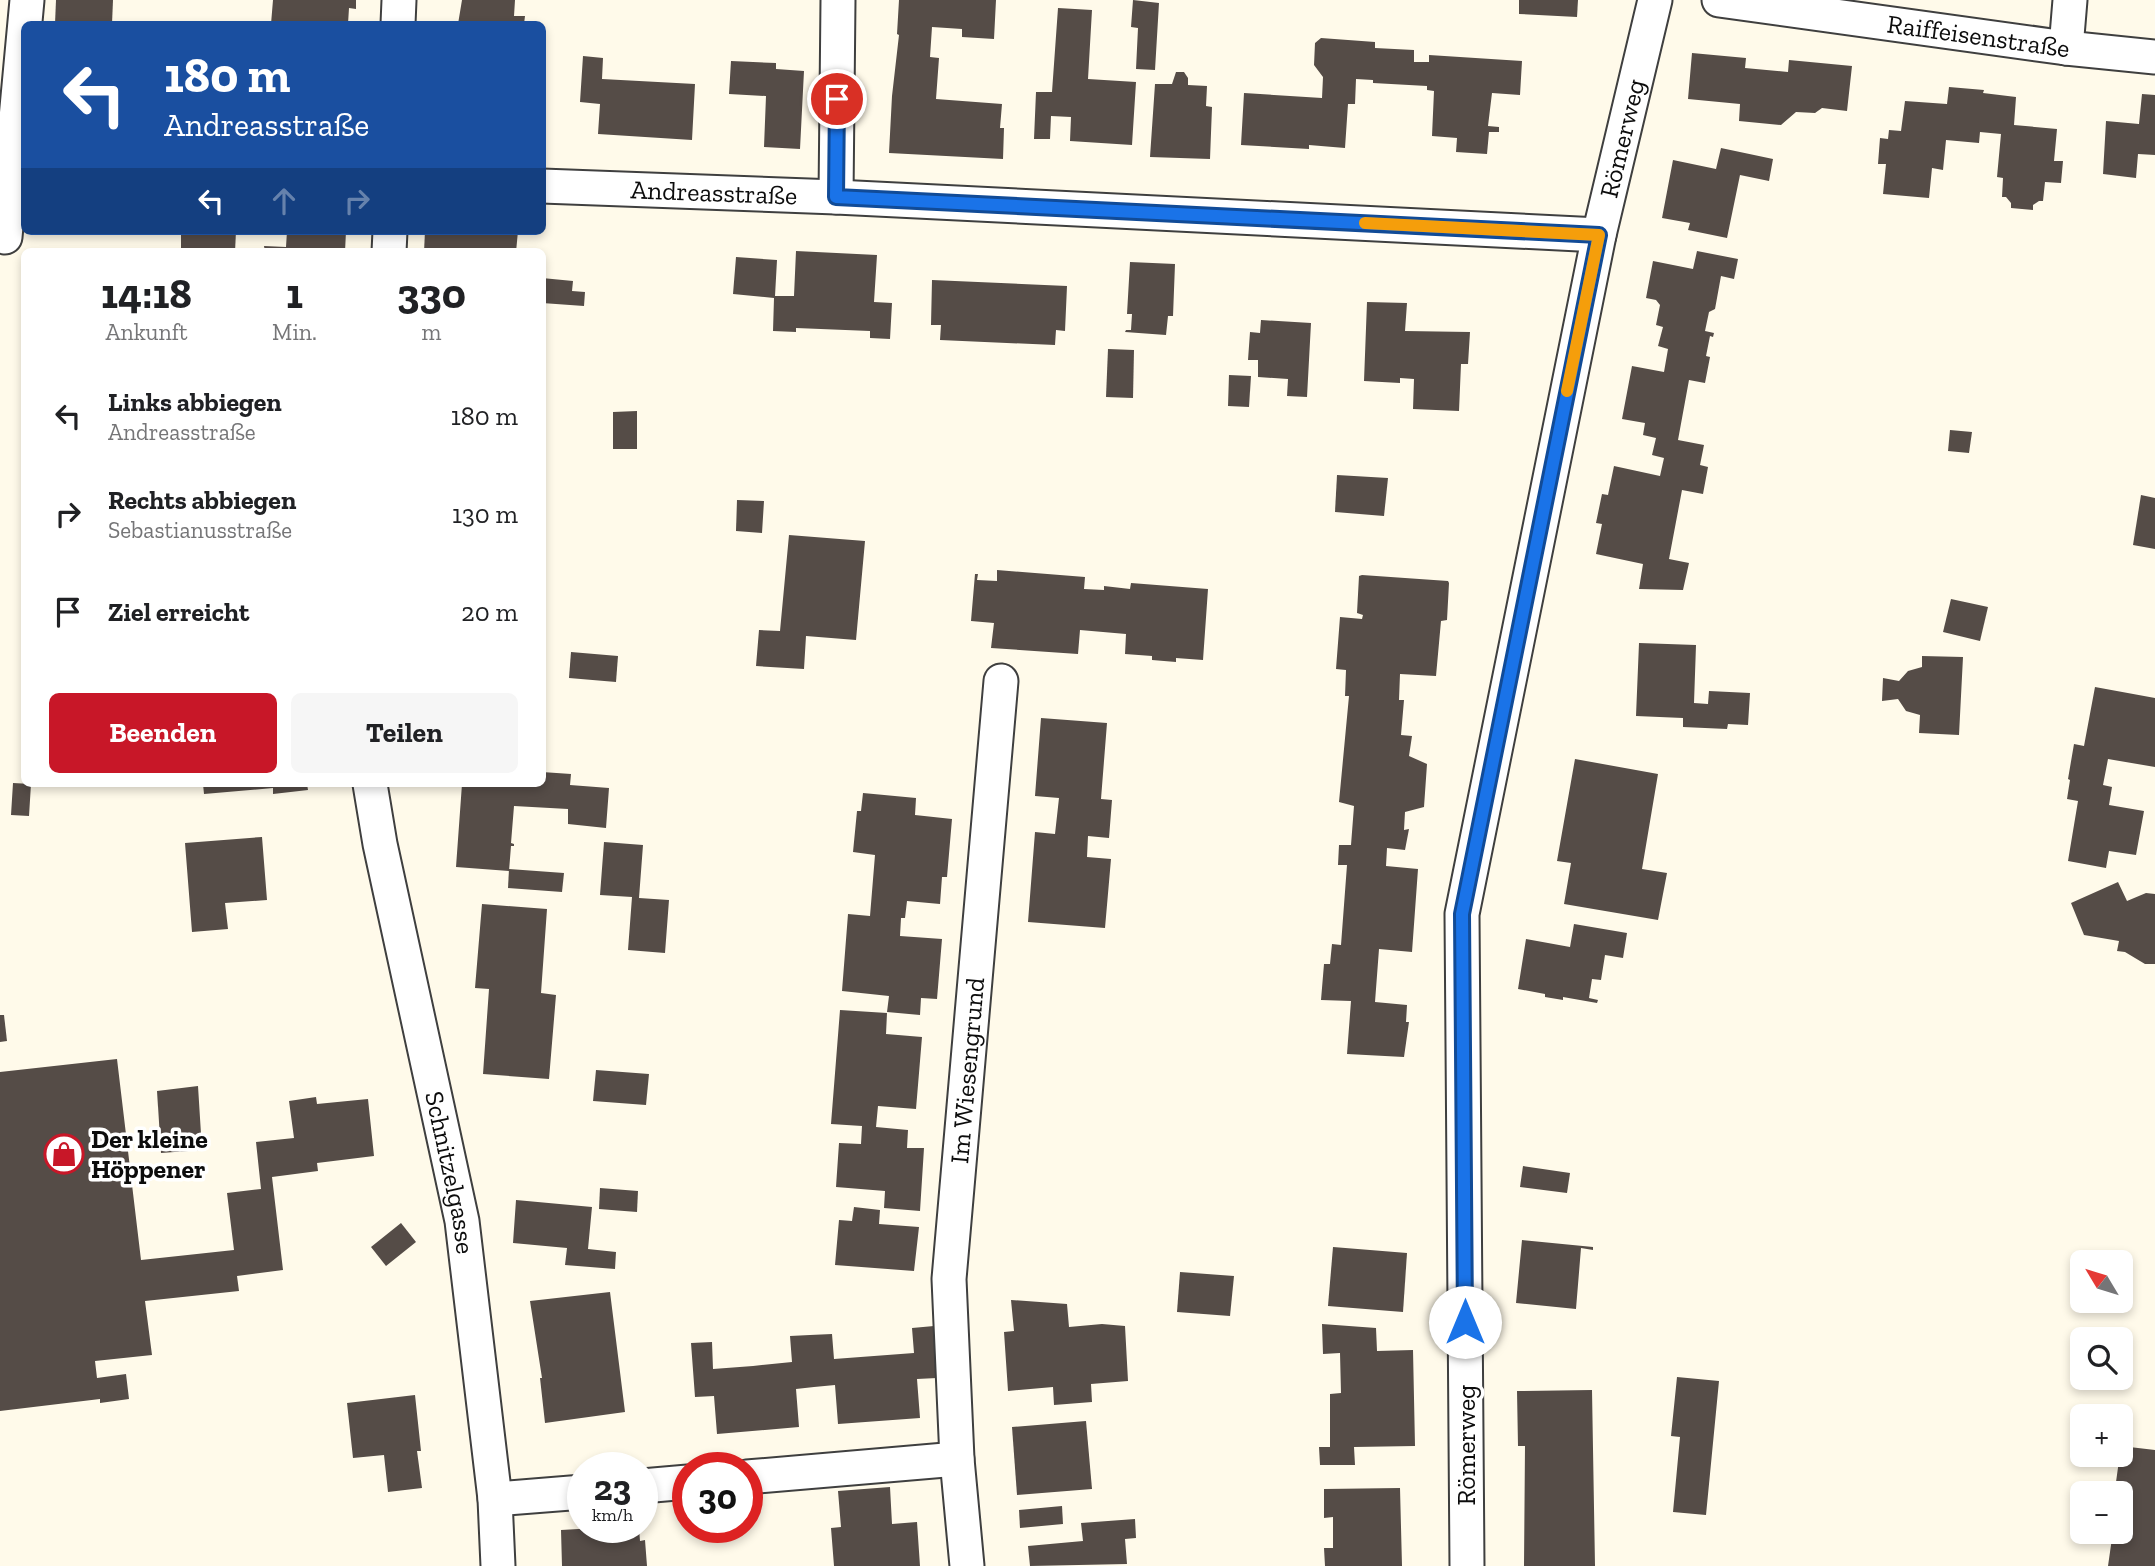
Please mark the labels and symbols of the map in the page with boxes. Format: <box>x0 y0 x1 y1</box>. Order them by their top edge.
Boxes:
street label: Raiffeisenstraße <box>1885 7 2072 64</box>
pin <box>807 69 867 129</box>
street label: Römerweg <box>1592 76 1652 201</box>
street label: Andreasstraße <box>630 173 798 212</box>
street label: Im Wiesengrund <box>943 976 991 1165</box>
street label: Schnitzelgasse <box>418 1088 482 1256</box>
place label: Der kleine Höppener <box>91 1123 208 1185</box>
shop icon: Der kleine Höppener <box>43 1133 85 1175</box>
north arrow <box>2070 1250 2133 1312</box>
position arrow <box>1428 1285 1502 1359</box>
street label: Römerweg <box>1450 1385 1482 1505</box>
speed limit sign: 30 <box>672 1452 763 1543</box>

